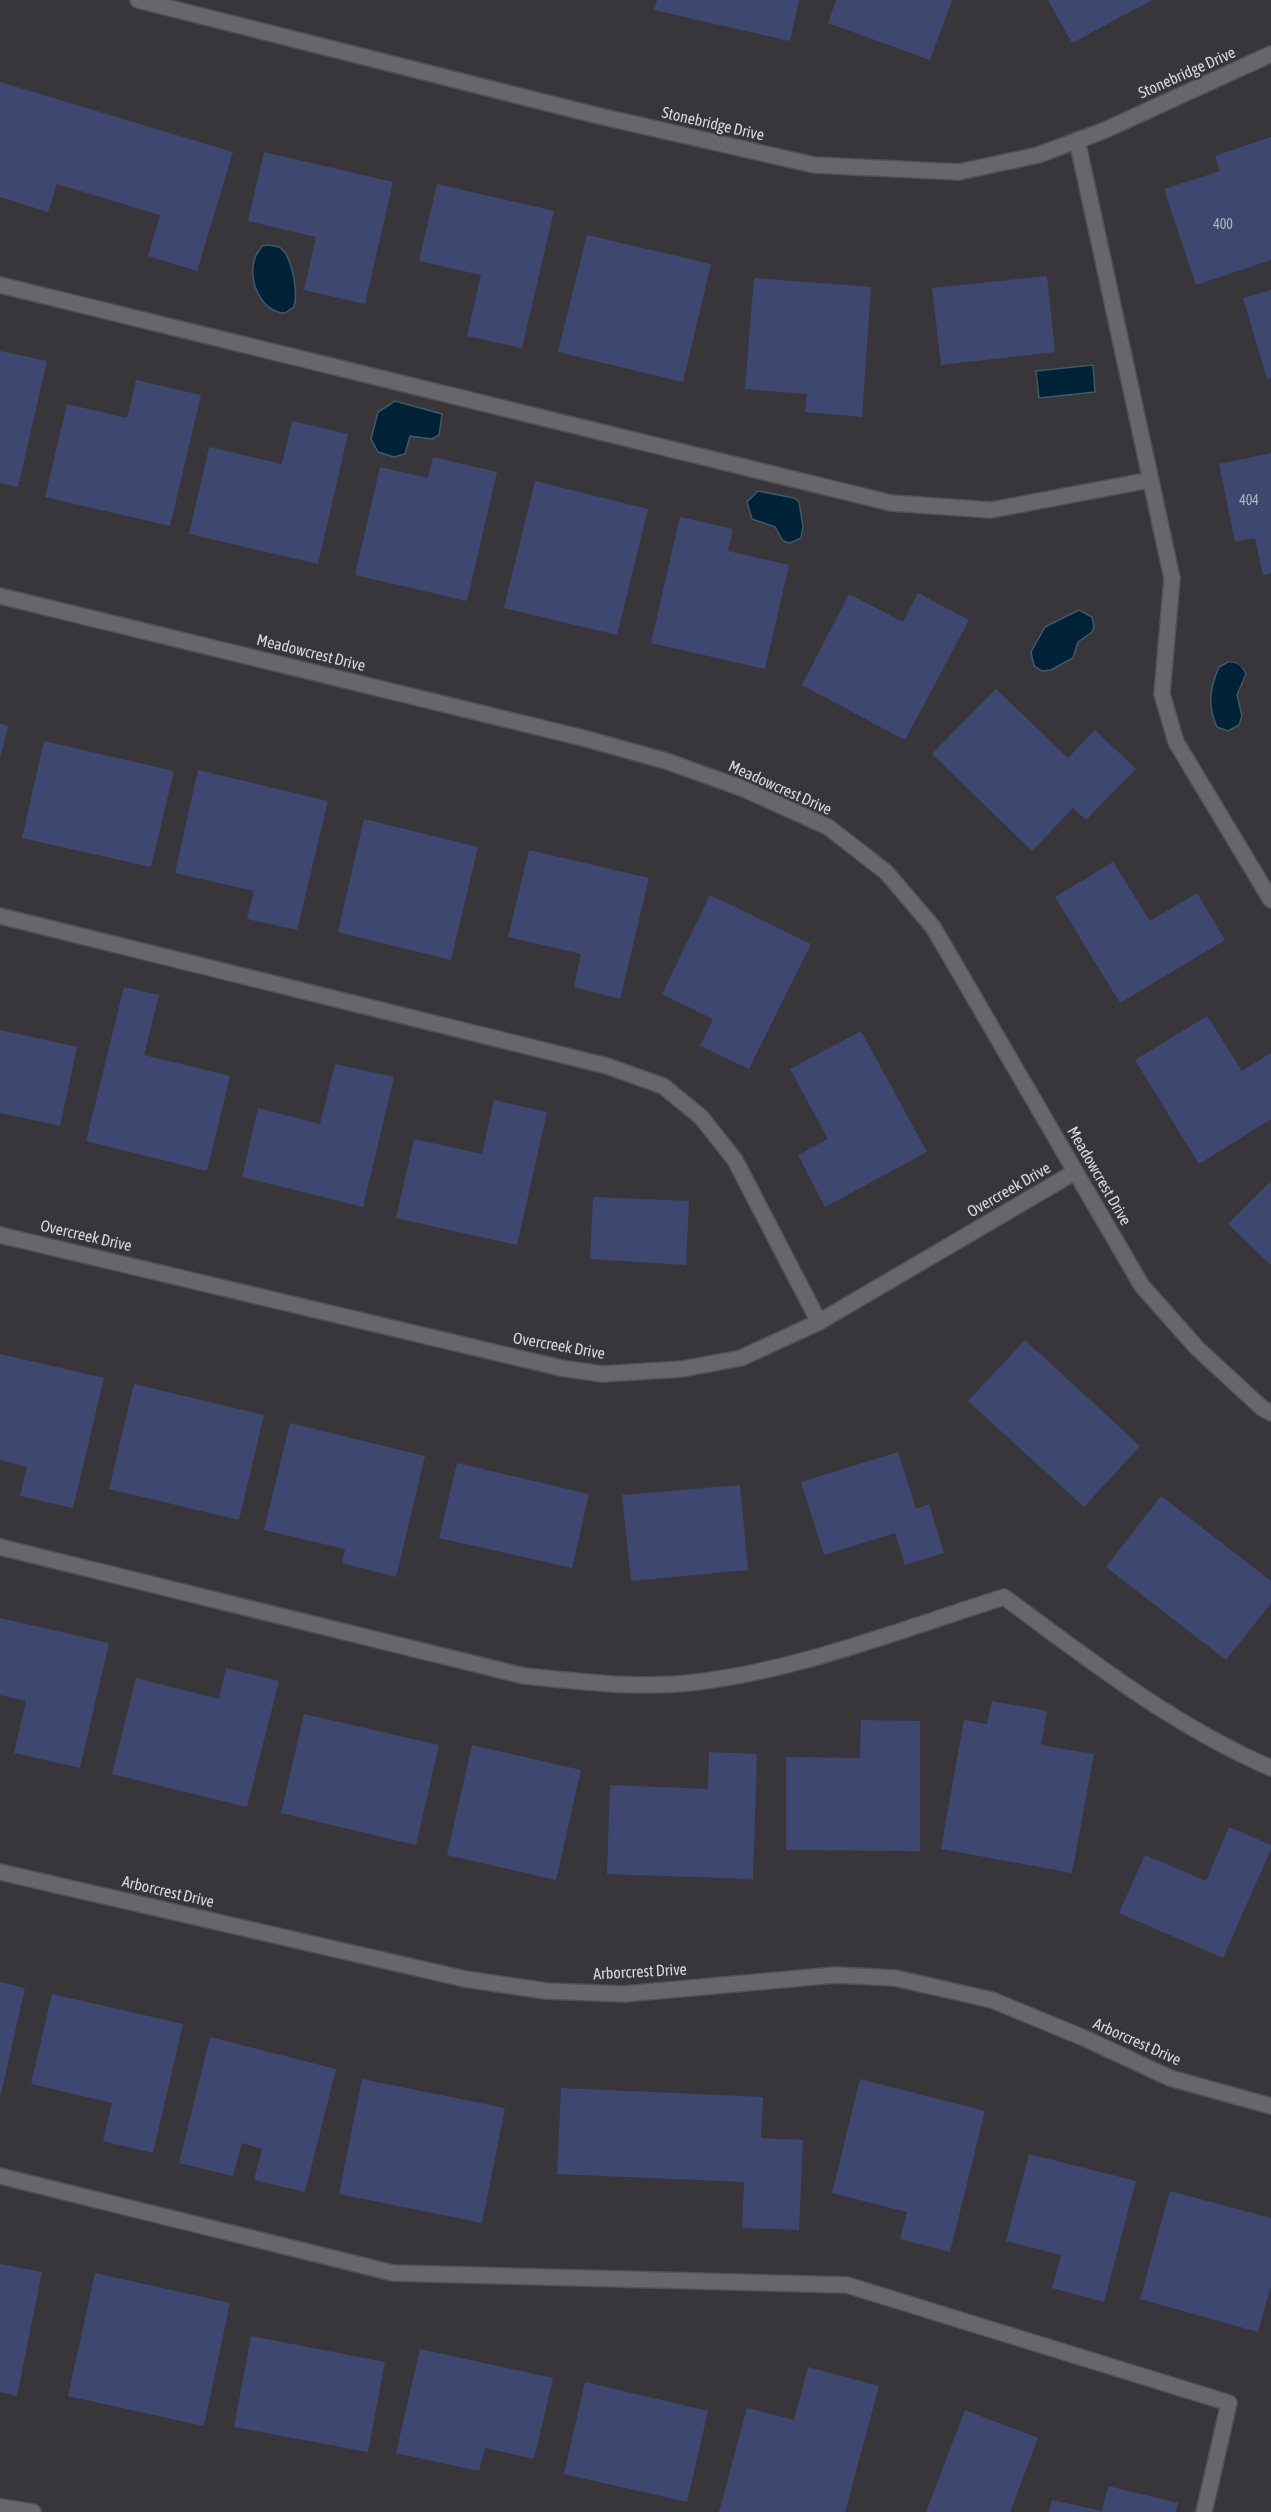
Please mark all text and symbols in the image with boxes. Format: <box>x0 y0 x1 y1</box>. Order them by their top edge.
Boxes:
street label: Stonebridge Drive <box>1135 43 1239 103</box>
street label: Stonebridge Drive <box>660 103 766 145</box>
house number: 400 <box>1213 217 1233 233</box>
house number: 404 <box>1239 493 1259 509</box>
street label: Meadowcrest Drive <box>255 630 367 676</box>
street label: Meadowcrest Drive <box>725 757 835 819</box>
street label: Meadowcrest Drive <box>1063 1123 1135 1229</box>
street label: Overcreek Drive <box>964 1158 1054 1222</box>
street label: Overcreek Drive <box>38 1216 134 1256</box>
street label: Overcreek Drive <box>511 1328 607 1364</box>
street label: Arborcrest Drive <box>120 1872 216 1912</box>
street label: Arborcrest Drive <box>593 1960 687 1984</box>
street label: Arborcrest Drive <box>1090 2014 1184 2070</box>

